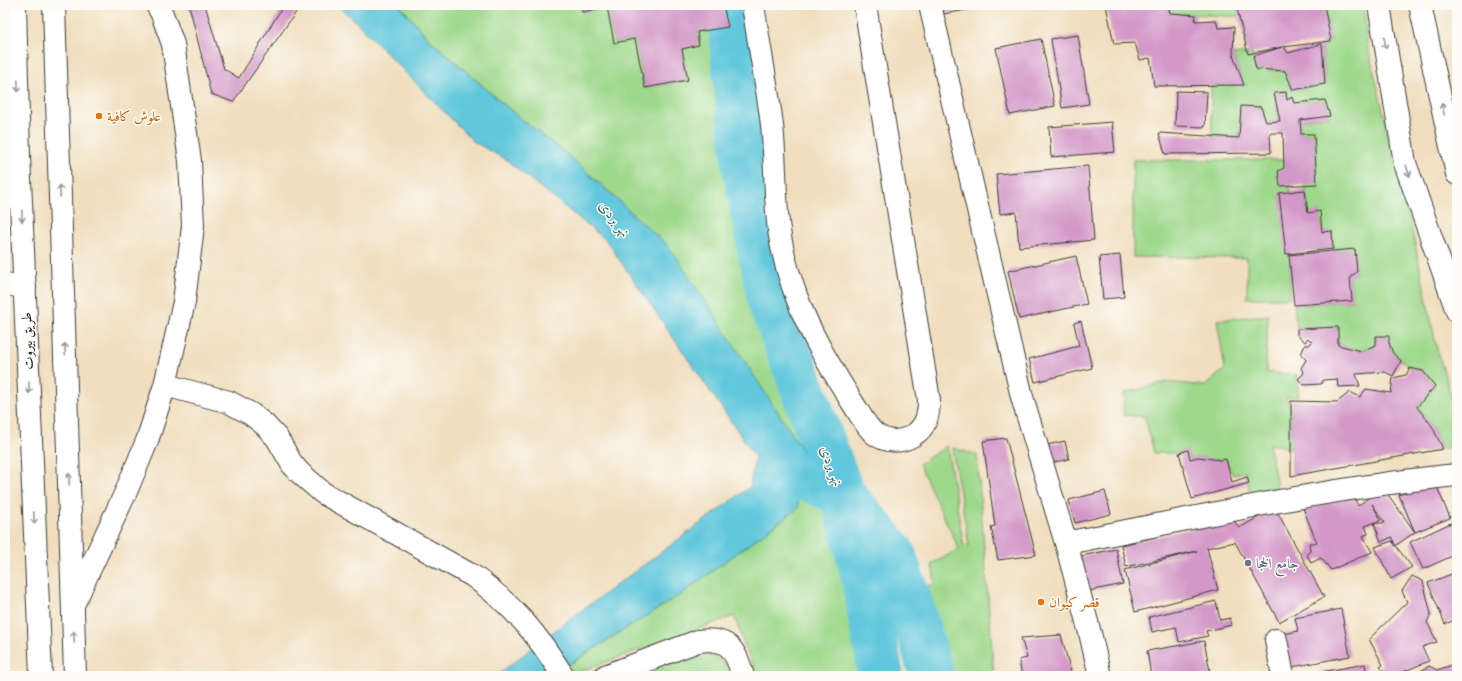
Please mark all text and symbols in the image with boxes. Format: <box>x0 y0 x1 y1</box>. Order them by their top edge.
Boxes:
one-way arrow <box>1382 37 1390 50</box>
one-way arrow <box>14 79 21 92</box>
one-way arrow <box>1438 103 1446 116</box>
place label: علوش كافية <box>107 108 161 125</box>
marker: علوش كافية <box>94 111 104 121</box>
one-way arrow <box>1405 165 1412 178</box>
one-way arrow <box>56 185 64 198</box>
water label: نهر بردى <box>594 197 635 242</box>
one-way arrow <box>18 209 26 222</box>
street label: طريق بيروت <box>18 312 37 370</box>
one-way arrow <box>61 343 69 356</box>
one-way arrow <box>25 381 33 394</box>
water label: نهر بردى <box>815 443 848 489</box>
one-way arrow <box>65 473 73 486</box>
one-way arrow <box>30 511 38 524</box>
place label: جامع الخجا <box>1256 555 1299 577</box>
marker: جامع الخجا <box>1243 558 1253 568</box>
place label: قصر كيوان <box>1049 594 1100 612</box>
marker: قصر كيوان <box>1036 597 1046 607</box>
one-way arrow <box>70 631 78 644</box>

